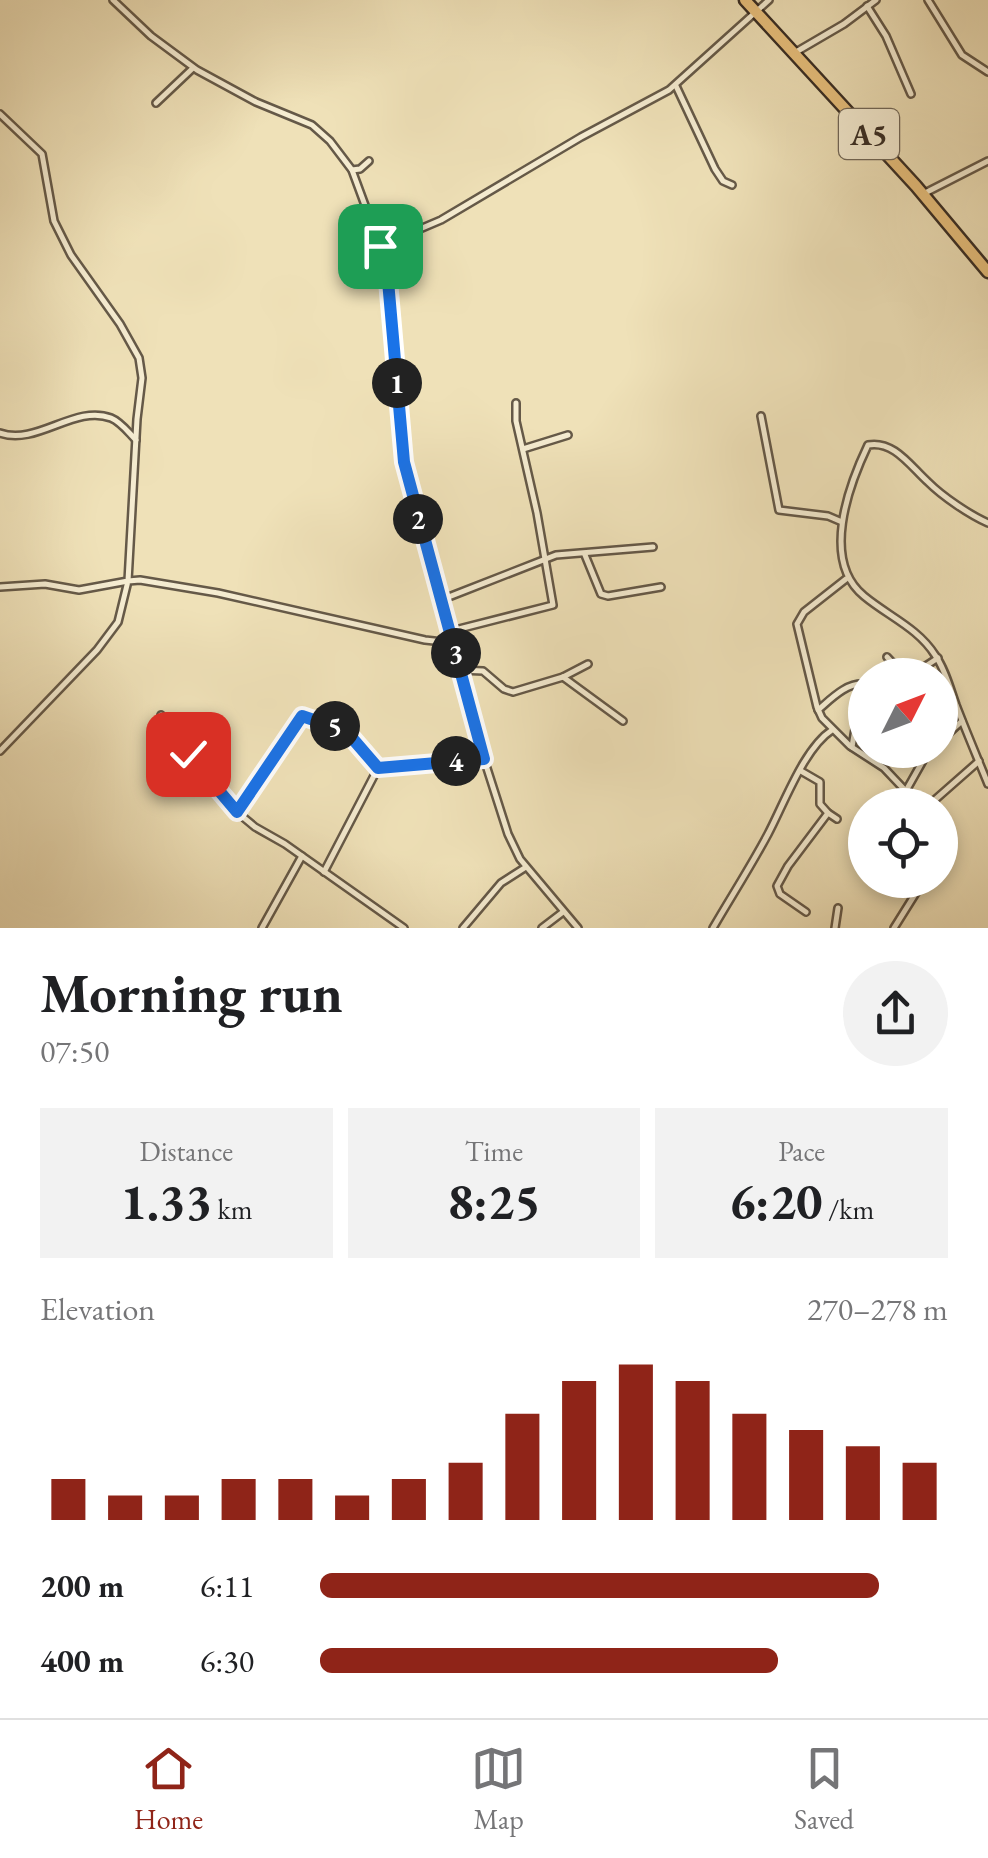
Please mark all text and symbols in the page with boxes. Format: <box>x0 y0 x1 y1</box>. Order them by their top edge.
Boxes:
road number: A5 <box>839 109 899 159</box>
pin <box>338 204 423 289</box>
icon: arrive <box>353 219 408 274</box>
pin: 1 <box>372 358 422 408</box>
text: 1 <box>390 365 404 401</box>
pin: 2 <box>393 494 443 544</box>
text: 2 <box>411 501 425 537</box>
pin: 3 <box>431 628 481 678</box>
text: 3 <box>449 635 463 671</box>
north arrow <box>848 658 958 768</box>
map controls <box>848 658 958 898</box>
pin: 5 <box>310 701 360 751</box>
text: 5 <box>328 708 342 744</box>
pin <box>146 712 231 797</box>
icon: check <box>161 727 216 782</box>
pin: 4 <box>431 736 481 786</box>
text: 4 <box>449 743 463 779</box>
button: locate <box>848 788 958 898</box>
text: Morning run <box>40 957 343 1028</box>
button: share <box>843 961 948 1066</box>
text: 07:50 <box>40 1030 109 1072</box>
text: Distance <box>140 1133 233 1169</box>
text: Time <box>465 1133 523 1169</box>
text: Pace <box>778 1133 825 1169</box>
text: 1.33 <box>120 1169 212 1234</box>
text: 8:25 <box>447 1169 541 1234</box>
text: 6:20 <box>729 1169 823 1234</box>
text: km <box>212 1191 252 1227</box>
text: /km <box>823 1191 874 1227</box>
text: Elevation <box>40 1288 155 1330</box>
text: 270–278 m <box>807 1288 948 1330</box>
text: 200 m <box>40 1565 124 1607</box>
text: 6:11 <box>200 1565 254 1607</box>
text: 400 m <box>40 1640 124 1682</box>
text: 6:30 <box>200 1640 254 1682</box>
tab: Home <box>134 1741 203 1837</box>
tab: Map <box>471 1741 526 1837</box>
tab: Saved <box>794 1741 854 1837</box>

